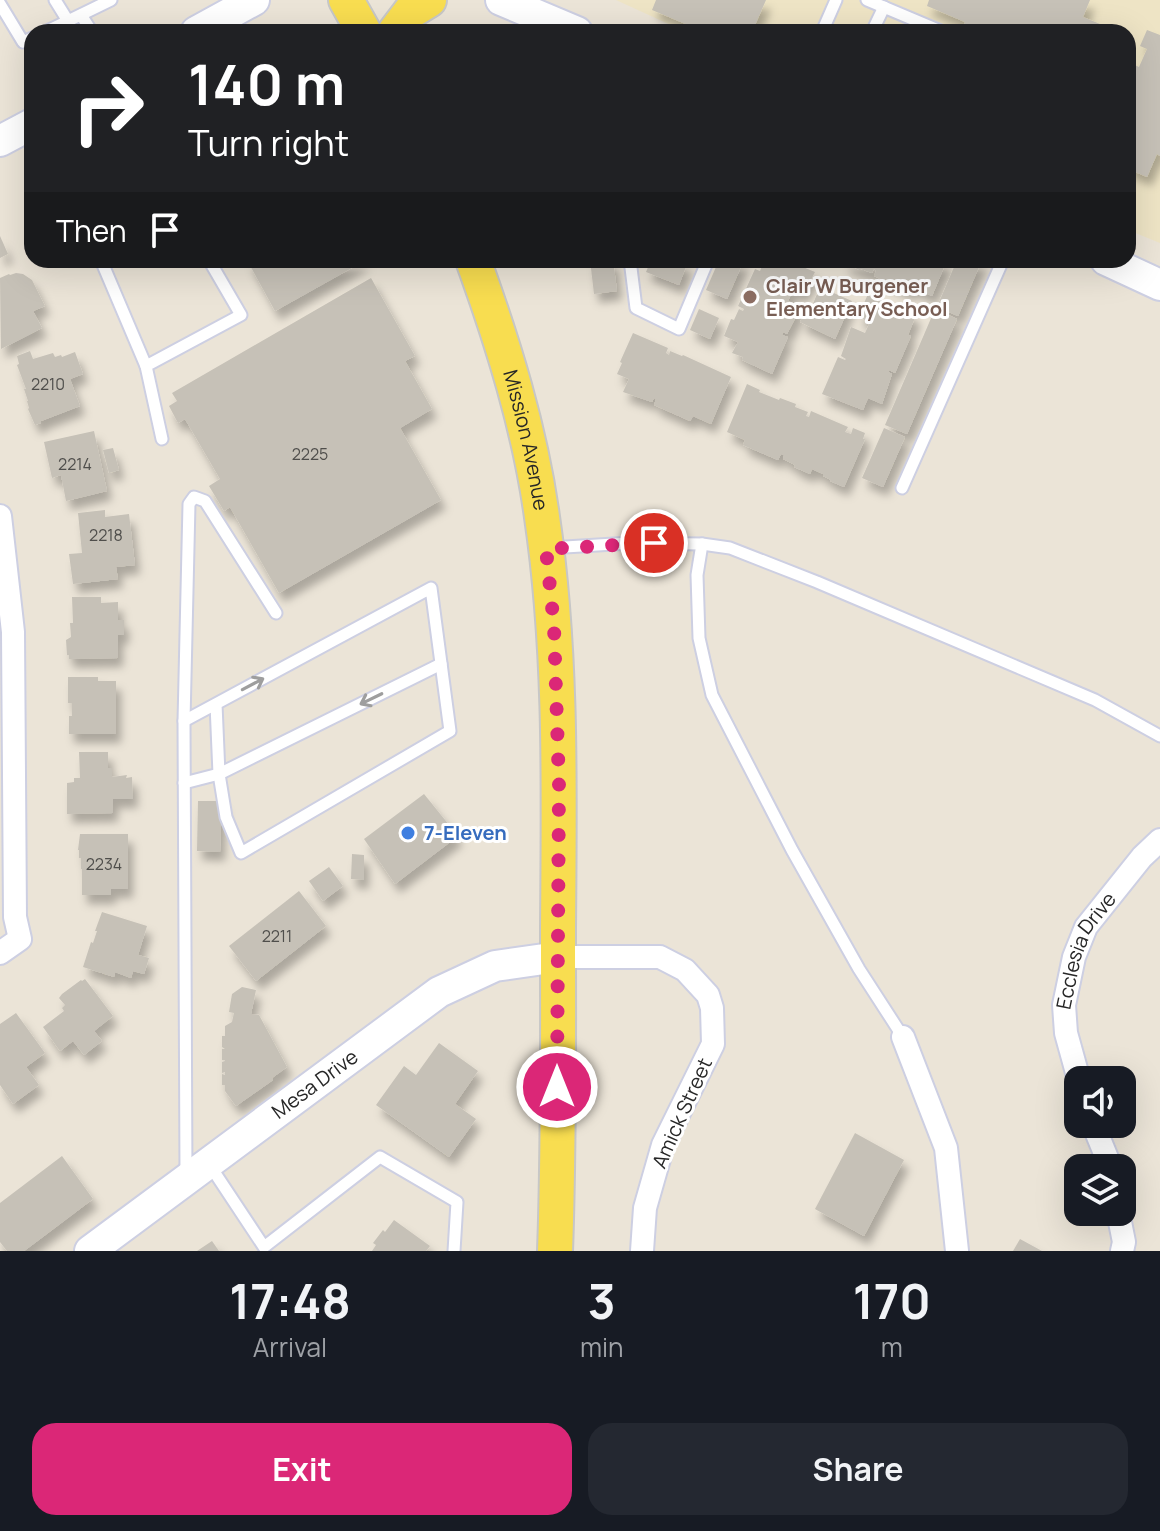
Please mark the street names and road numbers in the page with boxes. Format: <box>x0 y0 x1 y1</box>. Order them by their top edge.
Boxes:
street label: Mission Avenue <box>497 367 555 512</box>
street label: Ecclesia Drive <box>1049 886 1122 1012</box>
street label: Mesa Drive <box>266 1043 363 1125</box>
street label: Amick Street <box>645 1053 718 1172</box>

